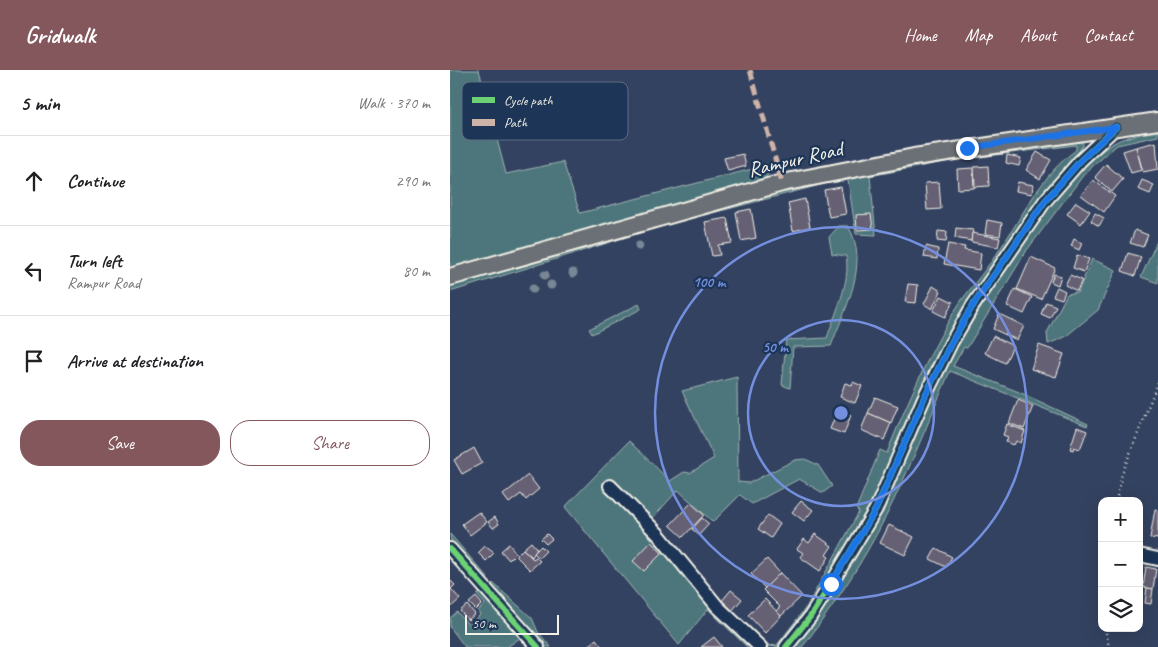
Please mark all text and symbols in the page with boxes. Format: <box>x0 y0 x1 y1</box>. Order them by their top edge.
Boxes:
text: Gridwalk <box>25 20 95 50</box>
text: Home <box>904 24 937 46</box>
text: Map <box>965 24 992 46</box>
text: About <box>1020 24 1056 46</box>
text: Contact <box>1084 24 1133 46</box>
legend <box>462 82 628 140</box>
text: 5 min <box>20 90 60 116</box>
text: Cycle path <box>504 92 553 109</box>
text: Walk · 370 m <box>358 93 430 113</box>
text: Path <box>504 114 528 131</box>
street label: Rampur Road <box>745 135 848 182</box>
route end <box>956 137 979 160</box>
icon: ahead <box>20 167 48 195</box>
text: Continue <box>67 169 124 193</box>
text: 290 m <box>396 171 430 191</box>
text: Turn left <box>67 249 122 273</box>
icon: left <box>20 257 48 285</box>
text: 80 m <box>403 261 430 281</box>
text: Rampur Road <box>67 273 140 293</box>
text: 100 m <box>693 273 727 292</box>
text: 50 m <box>762 338 789 357</box>
icon: arrive <box>20 347 48 375</box>
text: Arrive at destination <box>67 349 203 373</box>
centre of rings <box>832 404 850 422</box>
button: Save <box>20 420 220 466</box>
button: Share <box>230 420 430 466</box>
map controls <box>1098 497 1143 632</box>
button: + <box>1098 497 1143 542</box>
button: − <box>1098 542 1143 587</box>
route start <box>820 573 843 596</box>
button: layers <box>1098 587 1143 632</box>
scale bar <box>465 612 559 635</box>
text: 50 m <box>472 615 496 632</box>

